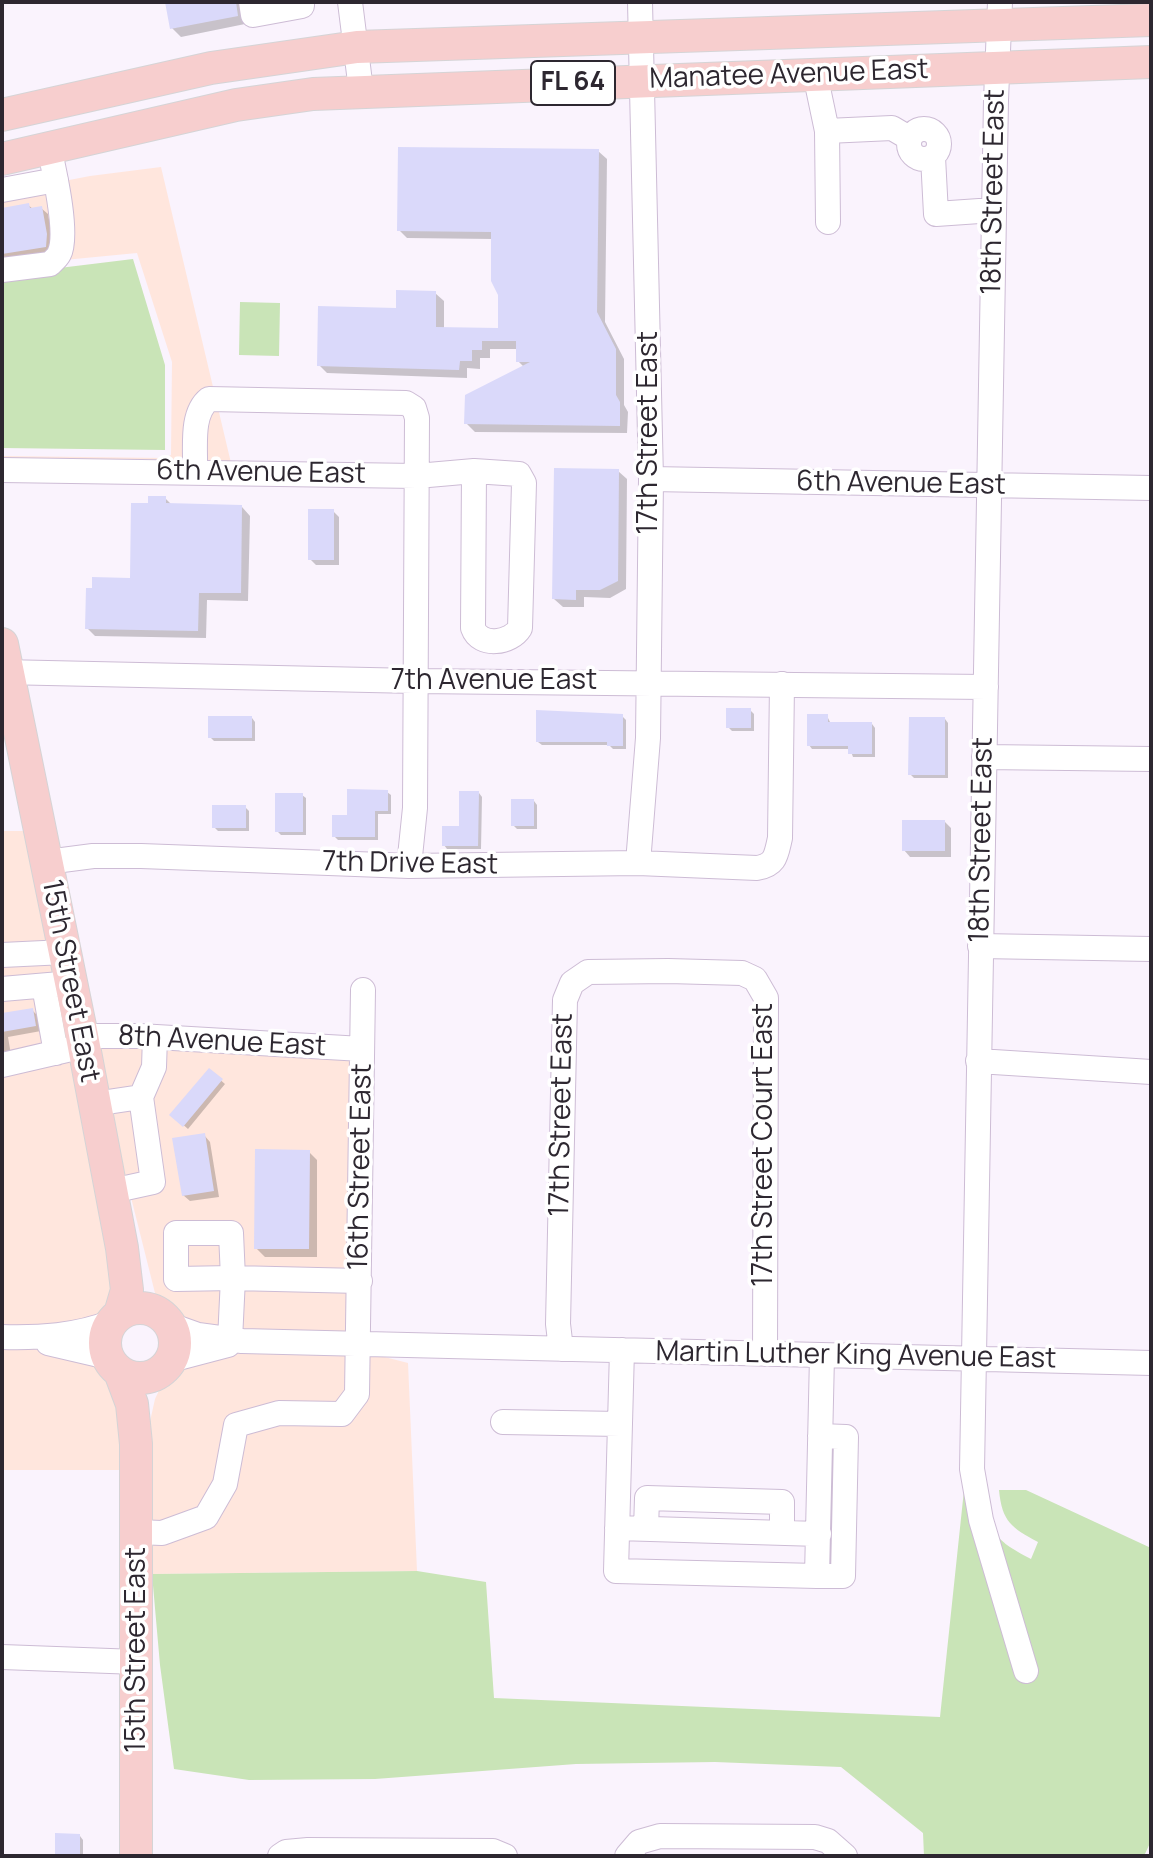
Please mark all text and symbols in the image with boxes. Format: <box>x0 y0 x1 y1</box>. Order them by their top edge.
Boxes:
street label: Manatee Avenue East <box>649 53 929 97</box>
road number: FL 64 <box>531 61 615 105</box>
street label: 18th Street East <box>975 89 1013 295</box>
street label: 17th Street East <box>632 331 666 535</box>
street label: 6th Avenue East <box>156 454 366 492</box>
street label: 6th Avenue East <box>796 465 1006 503</box>
street label: 7th Avenue East <box>391 664 597 698</box>
street label: 18th Street East <box>963 737 1001 943</box>
street label: 7th Drive East <box>322 846 498 882</box>
street label: 15th Street East <box>34 877 106 1085</box>
street label: 17th Street Court East <box>747 1003 781 1287</box>
street label: 17th Street East <box>543 1013 581 1217</box>
street label: 8th Avenue East <box>117 1020 327 1064</box>
street label: 16th Street East <box>342 1063 380 1271</box>
street label: Martin Luther King Avenue East <box>655 1336 1057 1376</box>
street label: 15th Street East <box>120 1547 154 1753</box>

